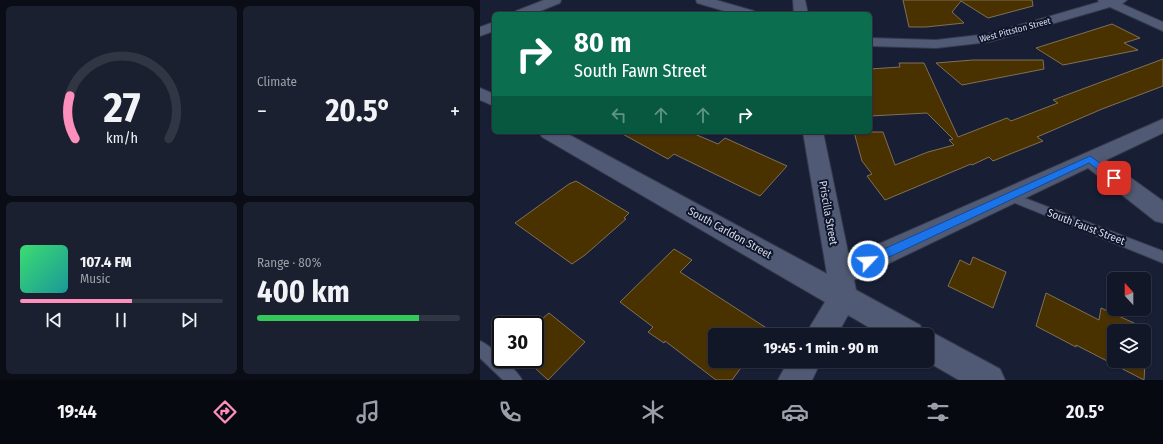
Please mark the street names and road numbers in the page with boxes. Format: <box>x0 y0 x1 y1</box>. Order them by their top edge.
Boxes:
street label: West Pittston Street <box>978 16 1052 44</box>
street label: Priscilla Street <box>816 180 840 247</box>
street label: South Carldon Street <box>686 205 774 262</box>
street label: South Faust Street <box>1045 206 1127 248</box>

